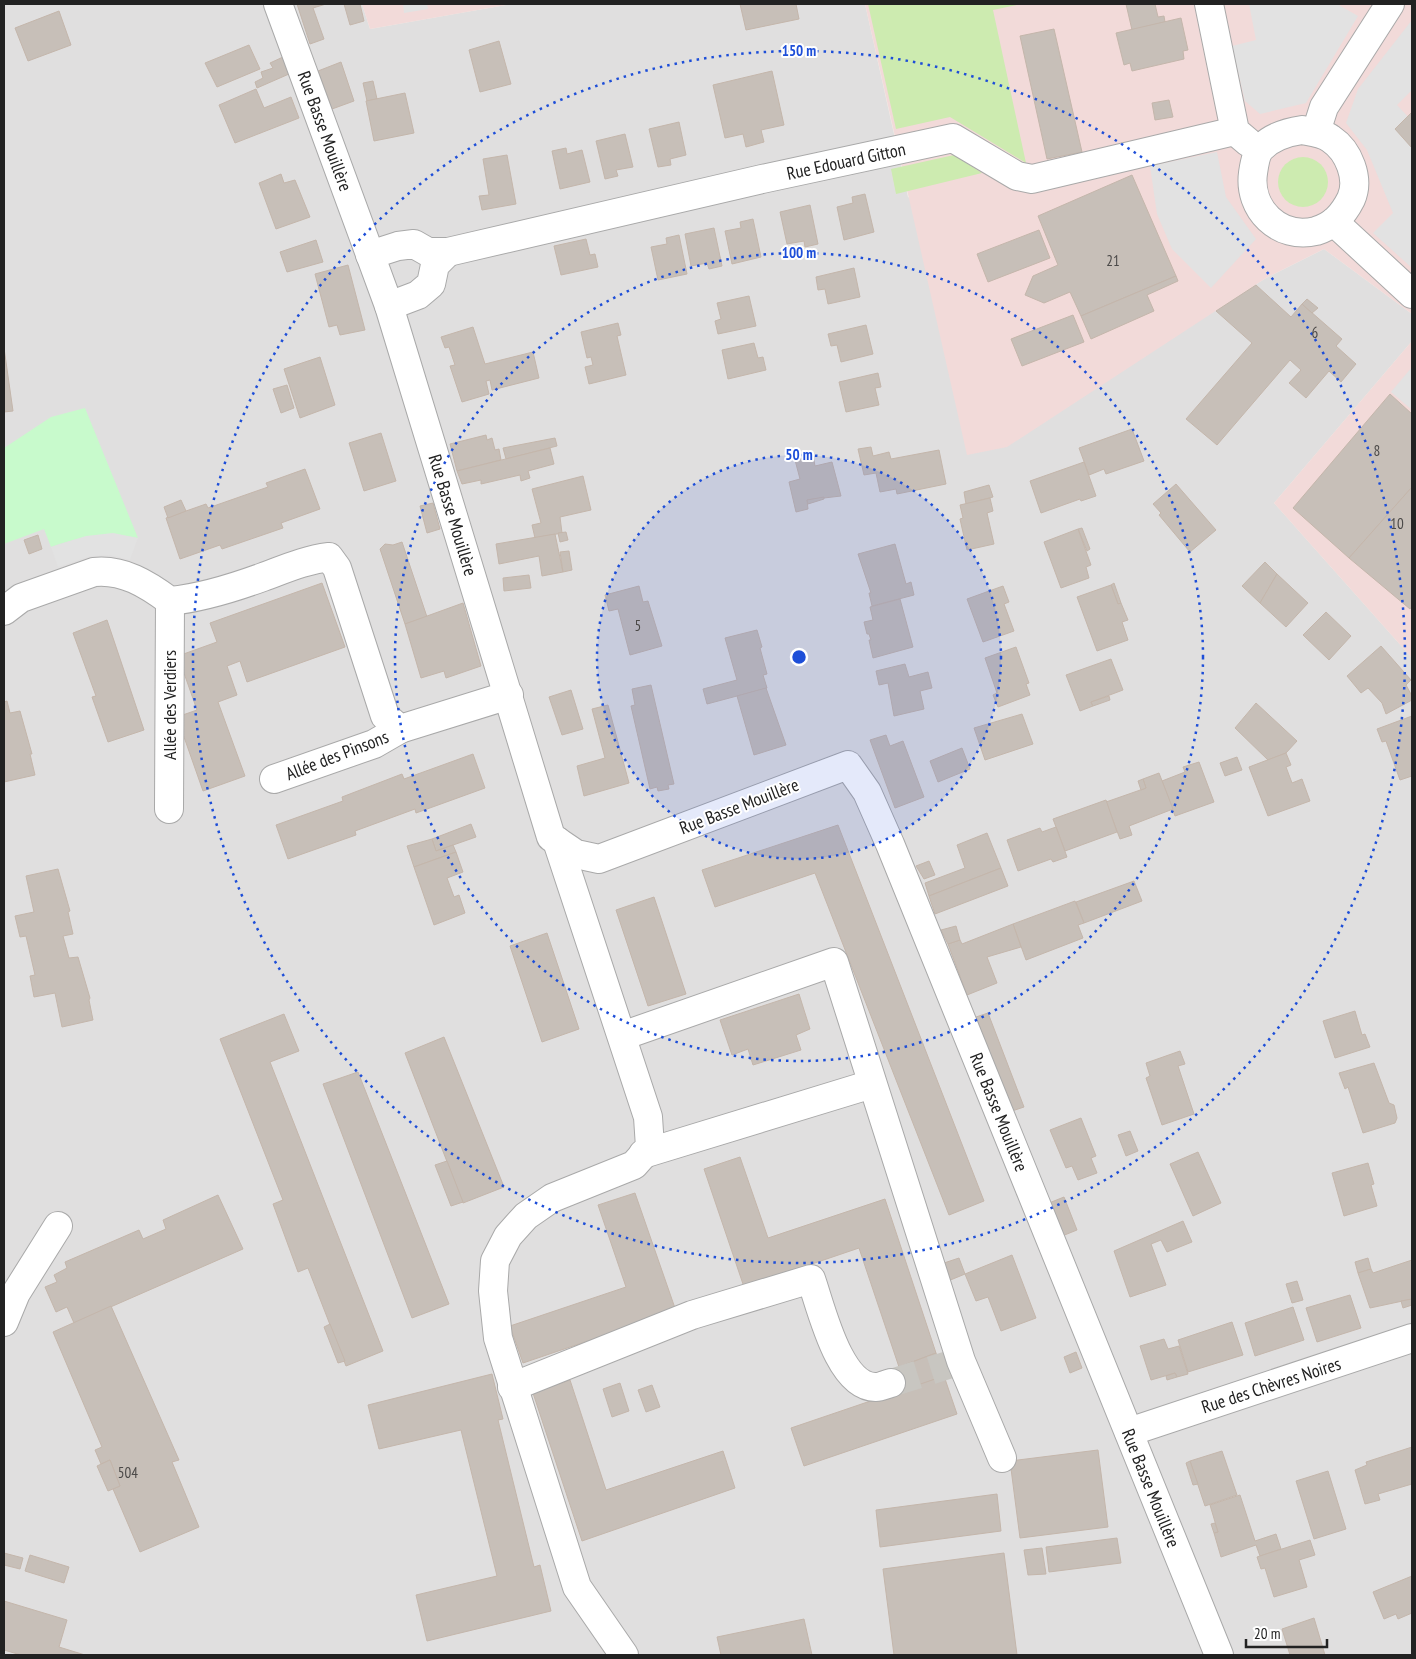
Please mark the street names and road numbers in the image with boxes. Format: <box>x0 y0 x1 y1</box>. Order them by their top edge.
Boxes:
street label: Rue Basse Mouillère <box>293 68 357 194</box>
street label: Rue Edouard Gitton <box>785 137 907 185</box>
street label: Rue Basse Mouillère <box>424 451 482 579</box>
street label: Allée des Verdiers <box>158 650 181 760</box>
street label: Allée des Pinsons <box>282 725 392 785</box>
street label: Rue Basse Mouillère <box>676 773 802 839</box>
street label: Rue Basse Mouillère <box>965 1049 1033 1175</box>
street label: Rue des Chèvres Noires <box>1198 1352 1344 1418</box>
street label: Rue Basse Mouillère <box>1117 1425 1185 1551</box>

